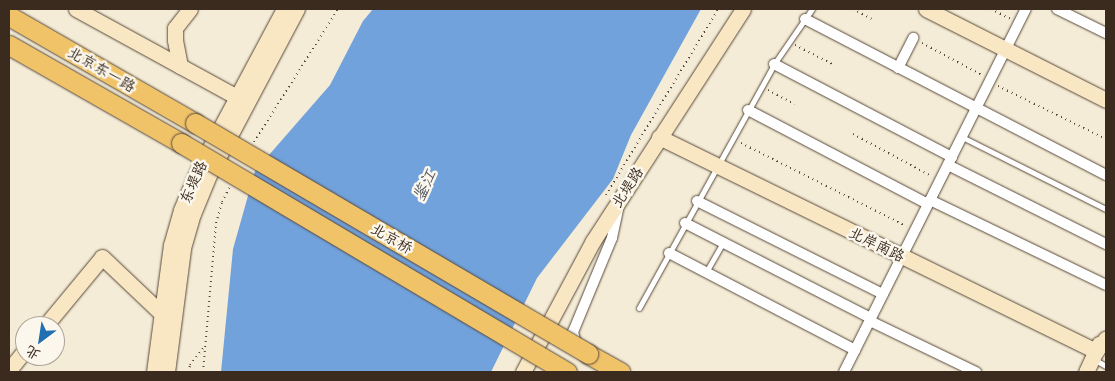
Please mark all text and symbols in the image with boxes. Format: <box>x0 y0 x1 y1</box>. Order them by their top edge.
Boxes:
street label: 北京东一路 <box>65 42 139 96</box>
street label: 东堤路 <box>176 158 210 206</box>
street label: 北堤路 <box>607 163 647 211</box>
water label: 鉴江 <box>408 166 440 204</box>
street label: 北京桥 <box>368 219 416 257</box>
street label: 北岸南路 <box>846 223 908 265</box>
north arrow <box>15 316 65 366</box>
text: 北 <box>22 342 43 365</box>

